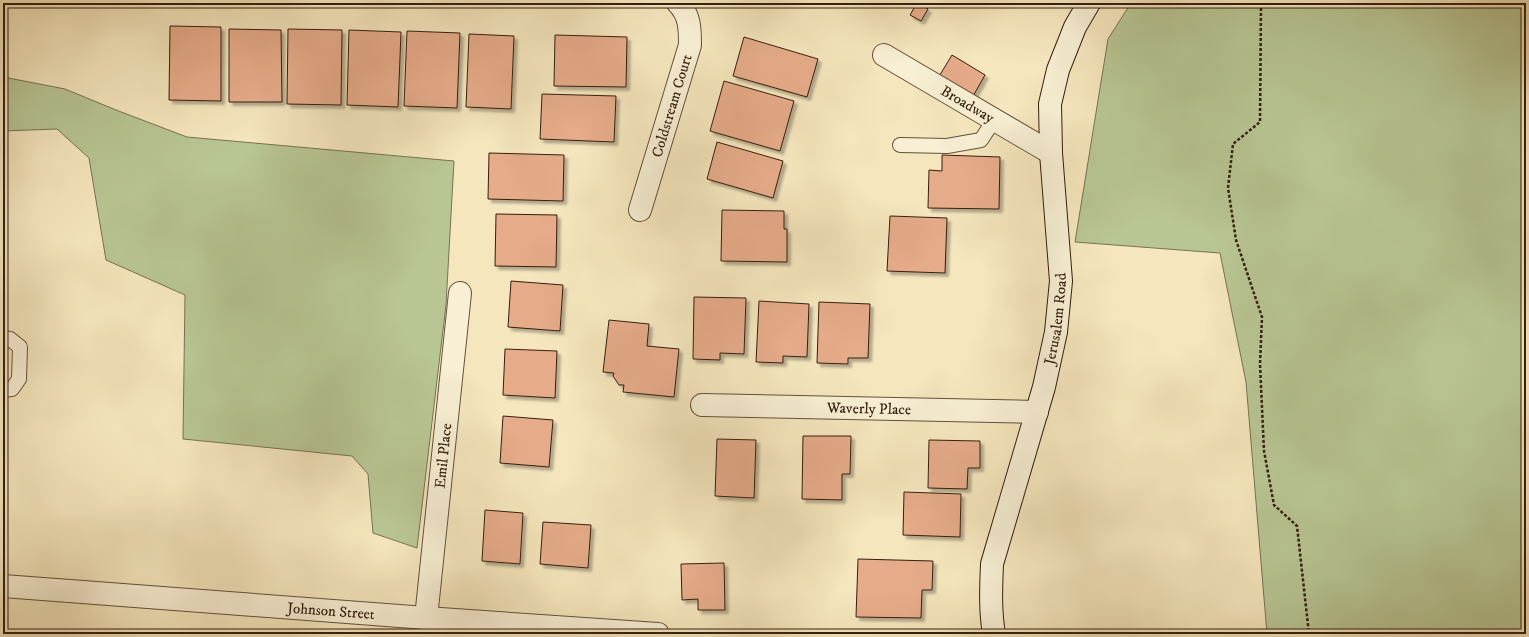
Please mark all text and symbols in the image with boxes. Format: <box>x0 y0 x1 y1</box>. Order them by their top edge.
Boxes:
street label: Coldstream Court <box>647 52 696 159</box>
street label: Broadway <box>937 81 999 128</box>
street label: Jerusalem Road <box>1039 272 1071 368</box>
street label: Waverly Place <box>826 398 911 419</box>
street label: Emil Place <box>430 422 456 490</box>
street label: Johnson Street <box>285 598 376 624</box>

